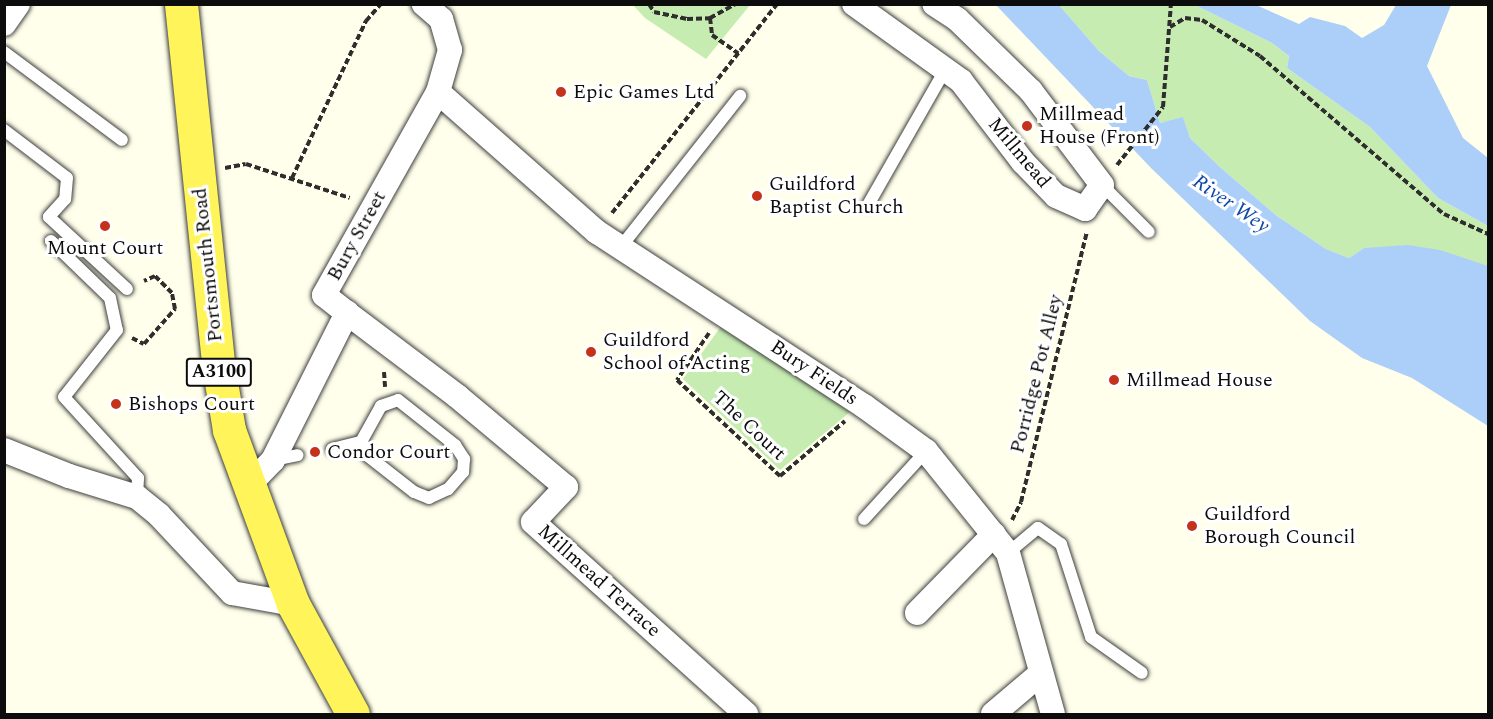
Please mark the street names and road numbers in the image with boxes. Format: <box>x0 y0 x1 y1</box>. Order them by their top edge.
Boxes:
street label: Millmead <box>982 113 1056 193</box>
street label: Portsmouth Road <box>188 187 228 343</box>
street label: Bury Street <box>322 187 392 285</box>
street label: Porridge Pot Alley <box>1006 292 1068 456</box>
street label: Bury Fields <box>766 335 862 411</box>
road number: A3100 <box>184 357 254 387</box>
street label: The Court <box>707 386 791 466</box>
street label: Millmead Terrace <box>532 519 666 643</box>

